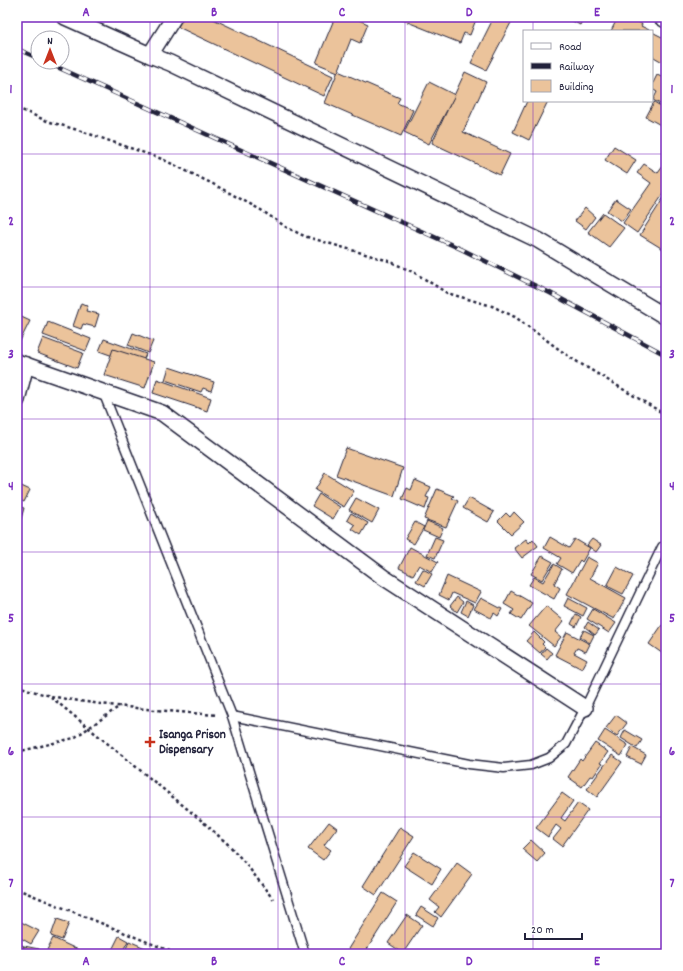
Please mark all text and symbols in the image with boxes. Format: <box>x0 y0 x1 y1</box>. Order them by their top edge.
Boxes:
text: A <box>82 4 90 23</box>
text: B <box>211 4 217 23</box>
text: C <box>339 4 346 23</box>
text: D <box>466 4 473 23</box>
text: E <box>594 4 601 23</box>
north arrow <box>30 30 70 70</box>
legend <box>523 30 653 102</box>
text: N <box>47 34 53 50</box>
text: Road <box>559 39 581 56</box>
text: Railway <box>559 59 595 76</box>
text: Building <box>559 79 594 96</box>
text: 1 <box>10 81 13 100</box>
text: 1 <box>671 81 674 100</box>
text: 2 <box>8 213 14 232</box>
text: 2 <box>669 213 675 232</box>
text: 3 <box>8 346 14 365</box>
text: 3 <box>669 346 675 365</box>
text: 4 <box>8 478 14 497</box>
text: 4 <box>669 478 675 497</box>
text: 5 <box>8 610 14 629</box>
text: 5 <box>669 610 675 629</box>
place label: Isanga Prison Dispensary <box>159 726 226 760</box>
marker: Isanga Prison Dispensary <box>144 736 156 748</box>
text: 6 <box>8 743 15 762</box>
text: 6 <box>669 743 676 762</box>
text: 7 <box>9 875 14 894</box>
text: 7 <box>670 875 675 894</box>
scale bar <box>525 915 582 941</box>
text: 20 m <box>531 922 554 939</box>
text: A <box>82 953 90 971</box>
text: B <box>211 953 217 971</box>
text: C <box>339 953 346 971</box>
text: D <box>466 953 473 971</box>
text: E <box>594 953 601 971</box>

